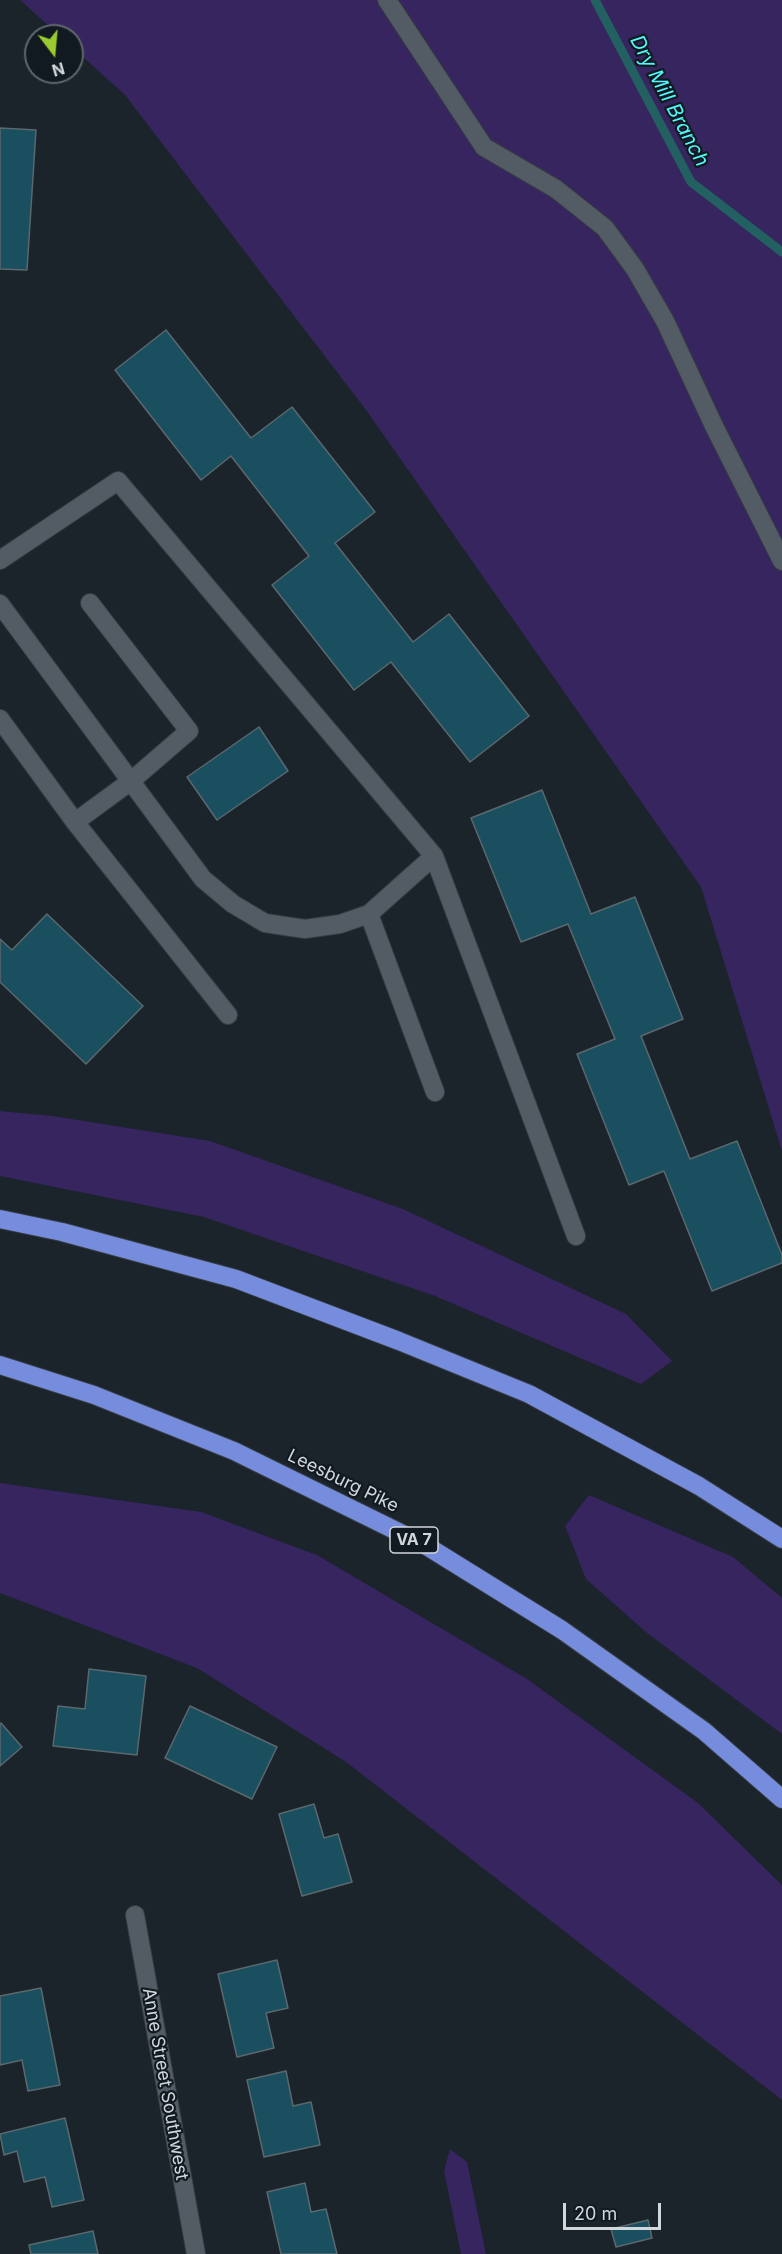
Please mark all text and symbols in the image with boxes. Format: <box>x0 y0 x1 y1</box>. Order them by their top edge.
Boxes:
north arrow <box>24 24 84 84</box>
water label: Dry Mill Branch <box>624 31 714 171</box>
text: N <box>50 58 67 81</box>
street label: Leesburg Pike <box>284 1445 402 1517</box>
road number: VA 7 <box>390 1527 438 1553</box>
street label: Anne Street Southwest <box>137 1986 193 2182</box>
scale bar <box>566 2191 664 2229</box>
text: 20 m <box>574 2203 617 2224</box>

